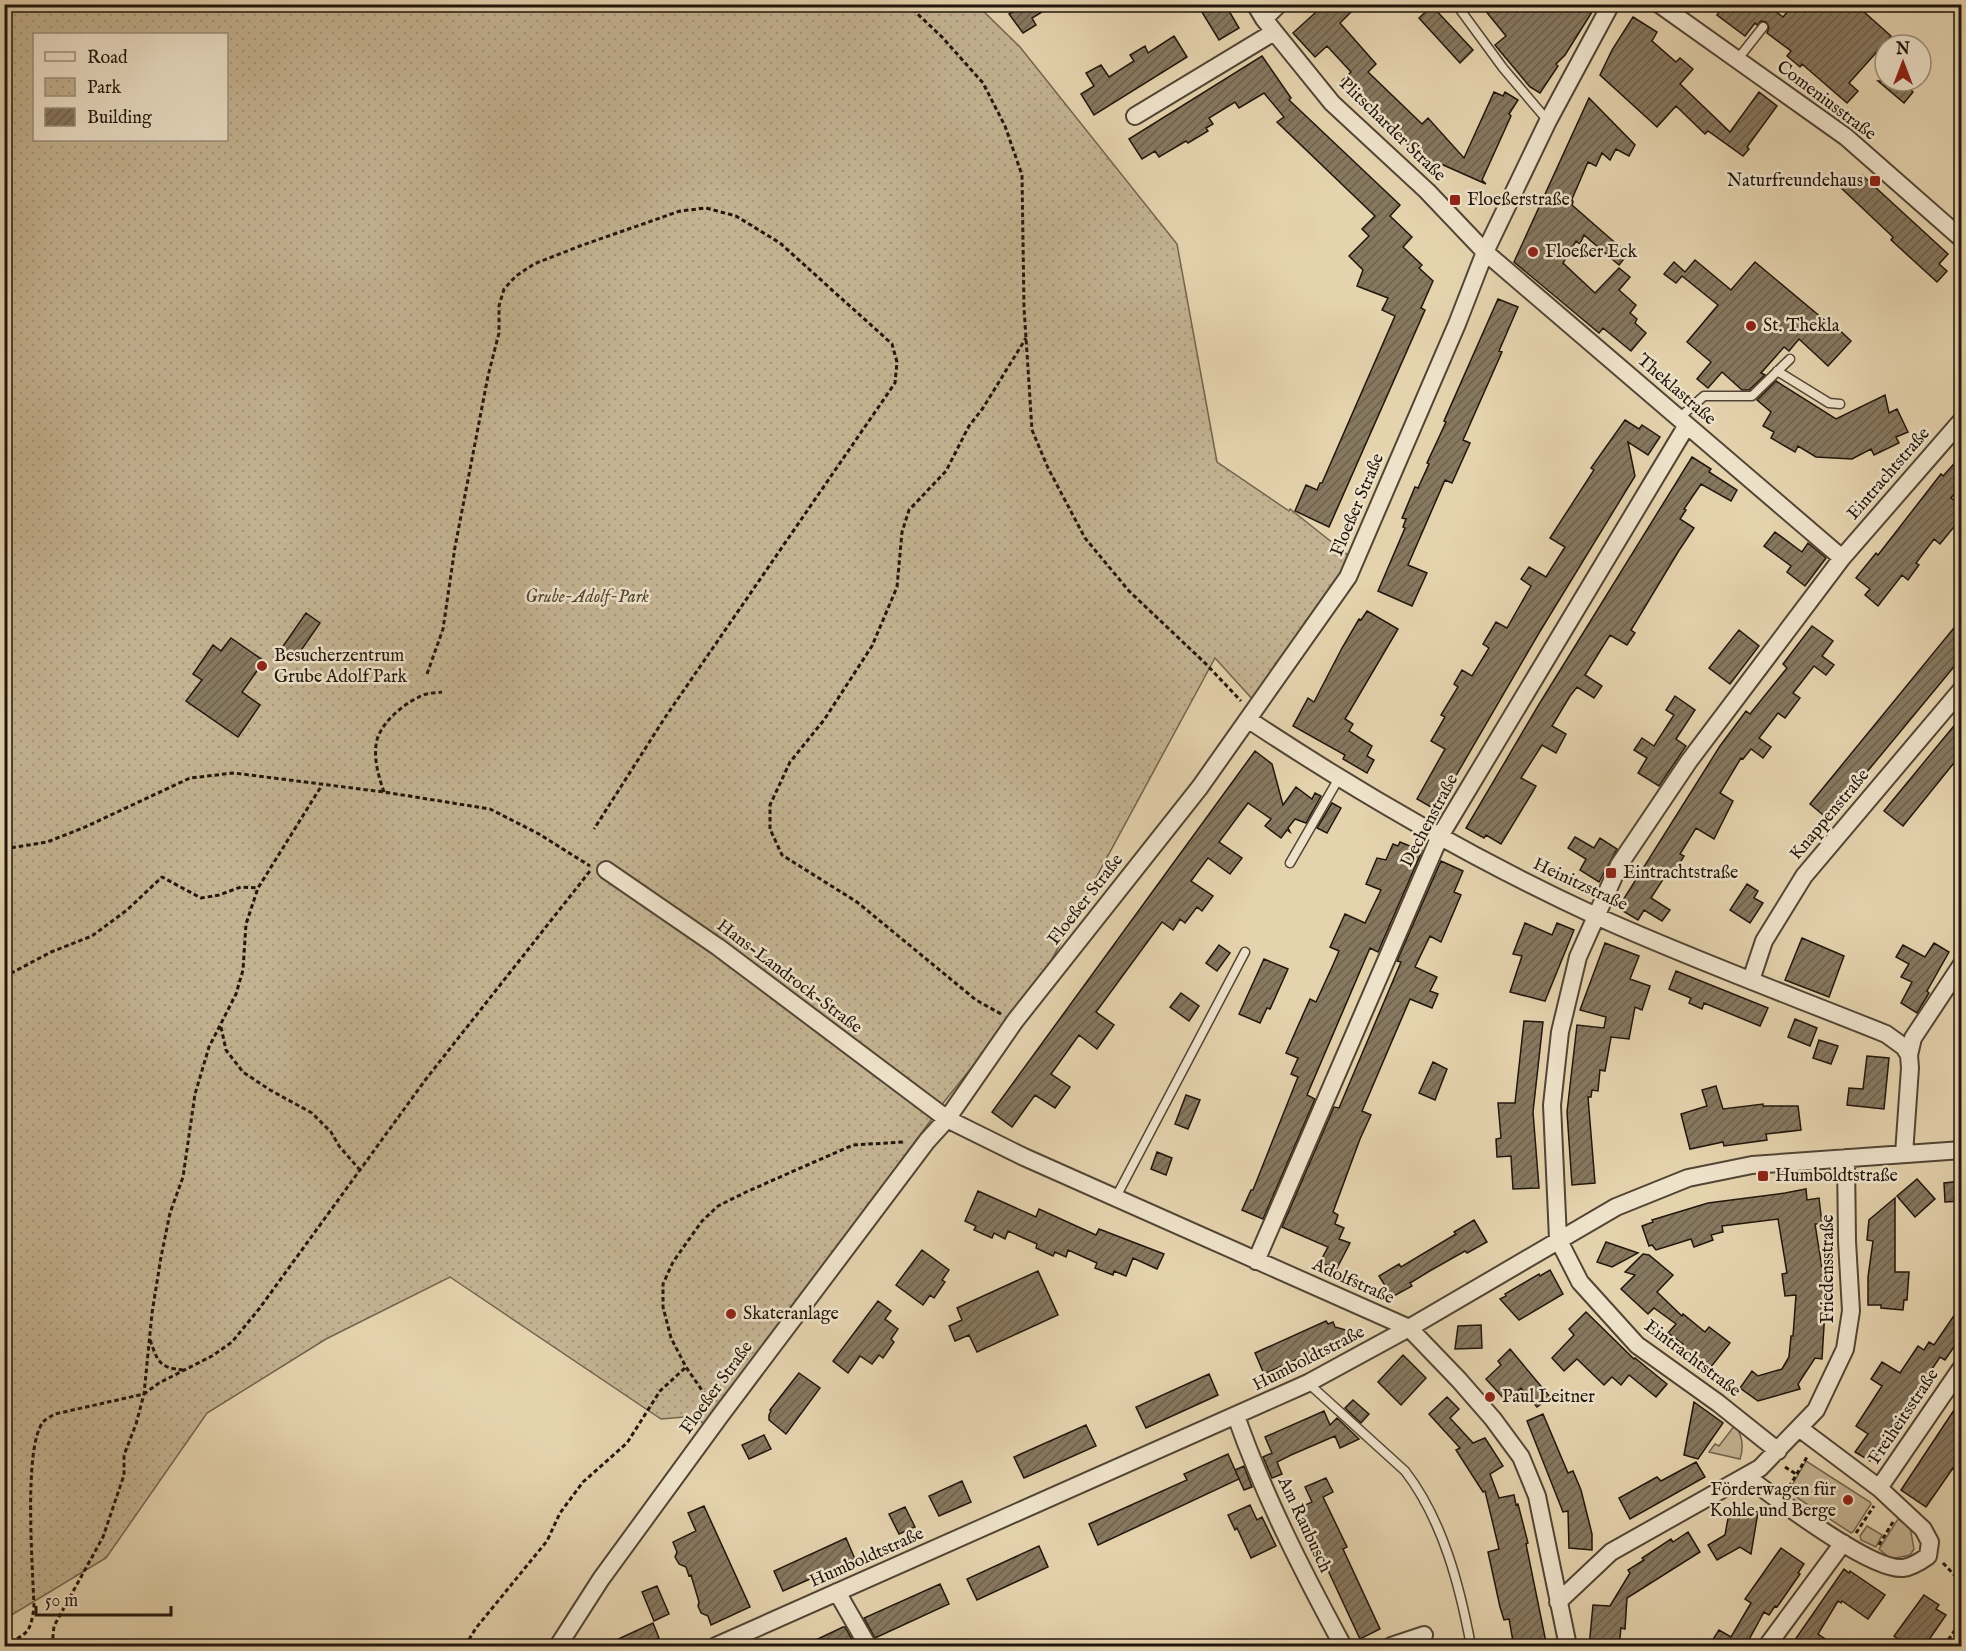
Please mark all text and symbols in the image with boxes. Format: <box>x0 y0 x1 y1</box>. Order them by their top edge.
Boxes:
legend <box>33 33 228 141</box>
north arrow <box>1873 33 1933 93</box>
text: N <box>1895 40 1910 60</box>
text: Road <box>87 47 128 70</box>
street label: Comeniusstraße <box>1772 56 1880 146</box>
street label: Plitscharder Straße <box>1334 73 1450 187</box>
text: Park <box>87 77 122 100</box>
text: Building <box>87 107 152 130</box>
place label: Naturfreundehaus <box>1727 170 1863 193</box>
marker: Naturfreundehaus <box>1868 174 1882 188</box>
place label: Floeßerstraße <box>1467 189 1570 212</box>
marker: Floeßerstraße <box>1448 193 1462 207</box>
place label: Floeßer Eck <box>1545 241 1637 264</box>
marker: Floeßer Eck <box>1526 245 1540 259</box>
place label: St. Thekla <box>1763 315 1840 338</box>
marker: St. Thekla <box>1744 319 1758 333</box>
street label: Theklastraße <box>1632 349 1720 431</box>
street label: Eintrachtstraße <box>1843 423 1935 525</box>
street label: Floeßer Straße <box>1326 450 1390 560</box>
park label: Grube-Adolf-Park <box>525 586 649 609</box>
place label: Besucherzentrum Grube Adolf Park <box>274 645 407 689</box>
marker: Besucherzentrum Grube Adolf Park <box>255 659 269 673</box>
street label: Knappenstraße <box>1785 765 1875 865</box>
street label: Dechenstraße <box>1396 770 1464 872</box>
street label: Floeßer Straße <box>1043 850 1129 950</box>
street label: Heinitzstraße <box>1529 853 1631 917</box>
place label: Eintrachtstraße <box>1623 862 1738 885</box>
marker: Eintrachtstraße <box>1604 866 1618 880</box>
street label: Hans-Landrock-Straße <box>712 915 866 1039</box>
place label: Humboldtstraße <box>1775 1165 1898 1188</box>
marker: Humboldtstraße <box>1756 1169 1770 1183</box>
street label: Friedensstraße <box>1817 1214 1840 1324</box>
street label: Adolfstraße <box>1308 1253 1398 1310</box>
place label: Skateranlage <box>743 1303 839 1326</box>
marker: Skateranlage <box>724 1307 738 1321</box>
street label: Eintrachtstraße <box>1639 1315 1745 1403</box>
street label: Humboldtstraße <box>1249 1321 1369 1397</box>
street label: Floeßer Straße <box>675 1337 759 1439</box>
street label: Freiheitsstraße <box>1864 1365 1944 1469</box>
place label: Paul Leitner <box>1502 1386 1595 1409</box>
marker: Paul Leitner <box>1483 1390 1497 1404</box>
street label: Am Raubusch <box>1271 1472 1336 1577</box>
place label: Förderwagen für Kohle und Berge <box>1710 1479 1836 1523</box>
marker: Förderwagen für Kohle und Berge <box>1841 1493 1855 1507</box>
street label: Humboldtstraße <box>806 1523 928 1593</box>
scale bar <box>36 1579 171 1617</box>
text: 50 m <box>45 1590 78 1613</box>

